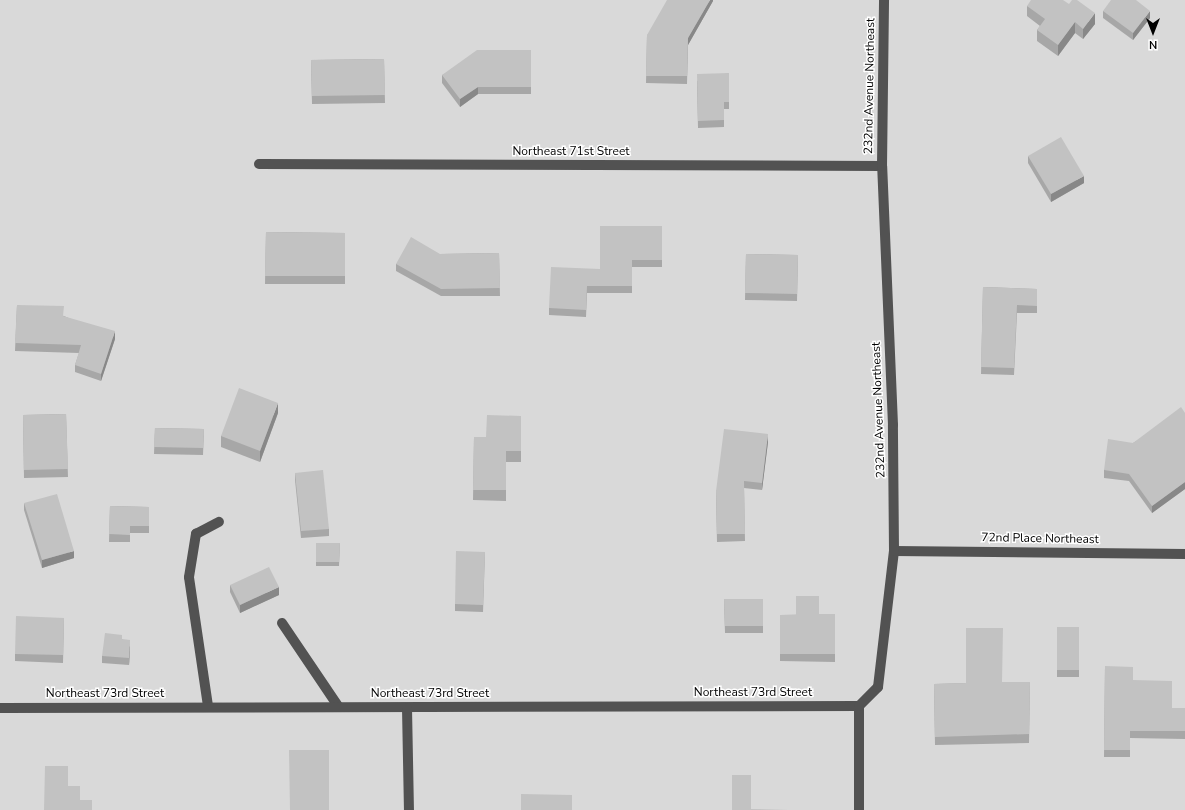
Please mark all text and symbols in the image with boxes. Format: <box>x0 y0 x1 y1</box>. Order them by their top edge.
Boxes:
north arrow <box>1133 12 1173 52</box>
street label: 232nd Avenue Northeast <box>862 18 878 154</box>
text: N <box>1149 37 1157 52</box>
street label: Northeast 71st Street <box>512 145 630 159</box>
street label: 232nd Avenue Northeast <box>869 342 889 478</box>
street label: 72nd Place Northeast <box>981 531 1099 547</box>
street label: Northeast 73rd Street <box>694 686 812 700</box>
street label: Northeast 73rd Street <box>46 687 164 701</box>
street label: Northeast 73rd Street <box>371 687 489 701</box>

